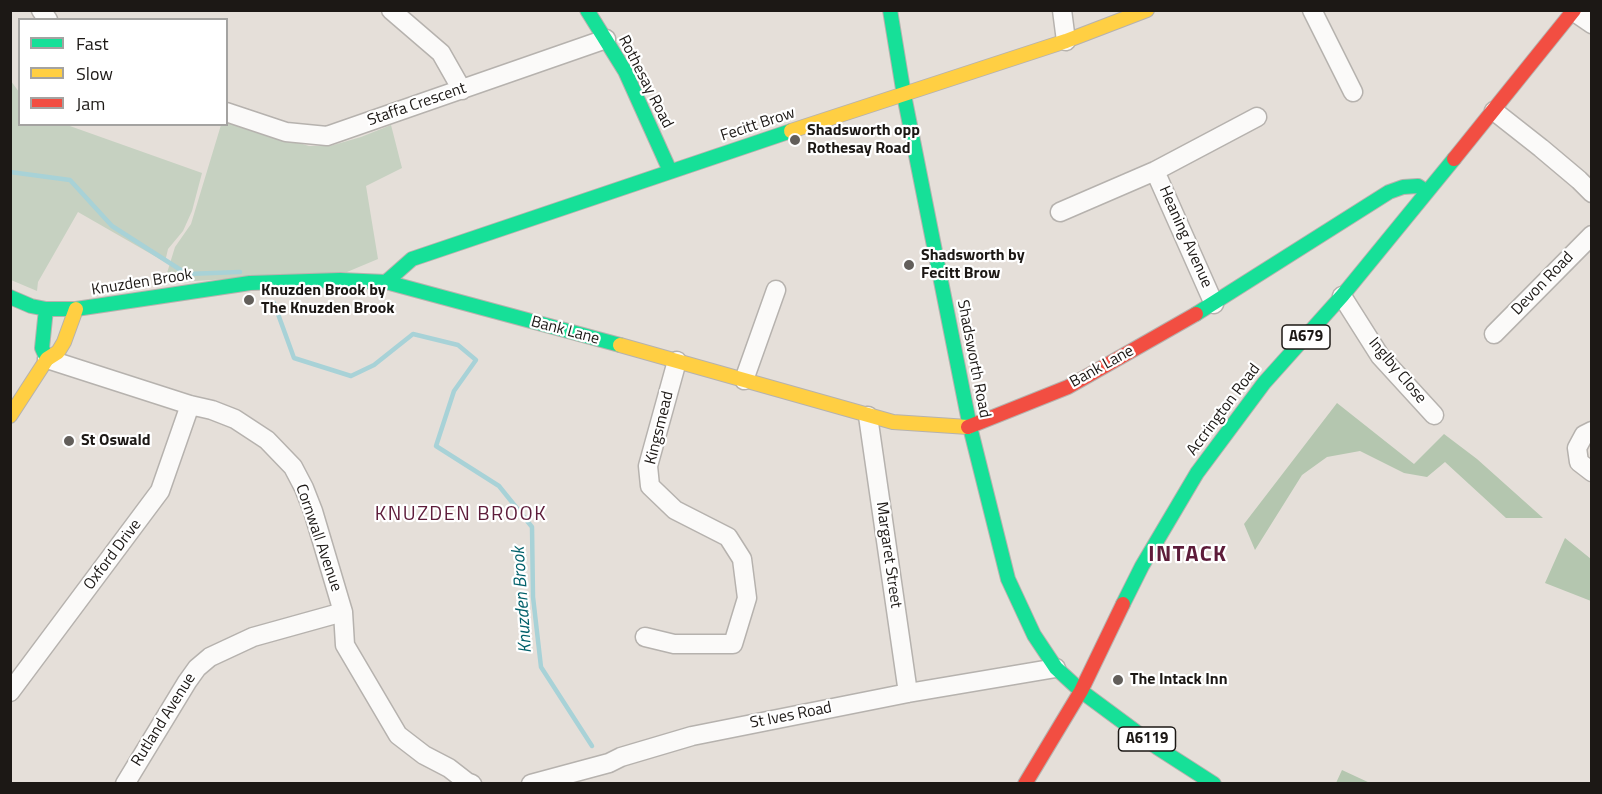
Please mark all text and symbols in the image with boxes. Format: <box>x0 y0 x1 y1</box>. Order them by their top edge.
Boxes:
legend <box>18 18 228 126</box>
text: Fast <box>76 30 109 57</box>
street label: Rothesay Road <box>613 32 677 132</box>
text: Slow <box>76 60 113 87</box>
street label: Staffa Crescent <box>365 79 469 131</box>
text: Jam <box>76 90 105 117</box>
street label: Fecitt Brow <box>718 104 798 146</box>
place label: Shadsworth opp Rothesay Road <box>807 121 920 159</box>
marker: Shadsworth opp Rothesay Road <box>788 133 802 147</box>
street label: Heaning Avenue <box>1154 183 1216 291</box>
place label: Shadsworth by Fecitt Brow <box>921 246 1025 284</box>
street label: Devon Road <box>1508 248 1578 320</box>
marker: Shadsworth by Fecitt Brow <box>902 258 916 272</box>
street label: Knuzden Brook <box>90 266 194 300</box>
place label: Knuzden Brook by The Knuzden Brook <box>261 281 395 319</box>
marker: Knuzden Brook by The Knuzden Brook <box>242 293 256 307</box>
street label: Shadsworth Road <box>952 298 994 420</box>
street label: Bank Lane <box>529 313 601 349</box>
road number: A679 <box>1282 325 1330 349</box>
street label: Inglby Close <box>1364 334 1430 408</box>
street label: Bank Lane <box>1067 342 1137 392</box>
street label: Accrington Road <box>1183 360 1265 460</box>
street label: Kingsmead <box>642 389 678 467</box>
place label: St Oswald <box>81 431 151 451</box>
marker: St Oswald <box>62 434 76 448</box>
street label: Cornwall Avenue <box>291 482 345 594</box>
street label: Margaret Street <box>871 501 905 609</box>
district label: KNUZDEN BROOK <box>375 503 547 527</box>
street label: Oxford Drive <box>80 516 146 594</box>
district label: INTACK <box>1148 543 1228 569</box>
water label: Knuzden Brook <box>509 546 537 654</box>
street label: Rutland Avenue <box>128 670 200 770</box>
place label: The Intack Inn <box>1130 670 1228 690</box>
marker: The Intack Inn <box>1111 673 1125 687</box>
street label: St Ives Road <box>749 699 833 733</box>
road number: A6119 <box>1118 727 1176 751</box>

